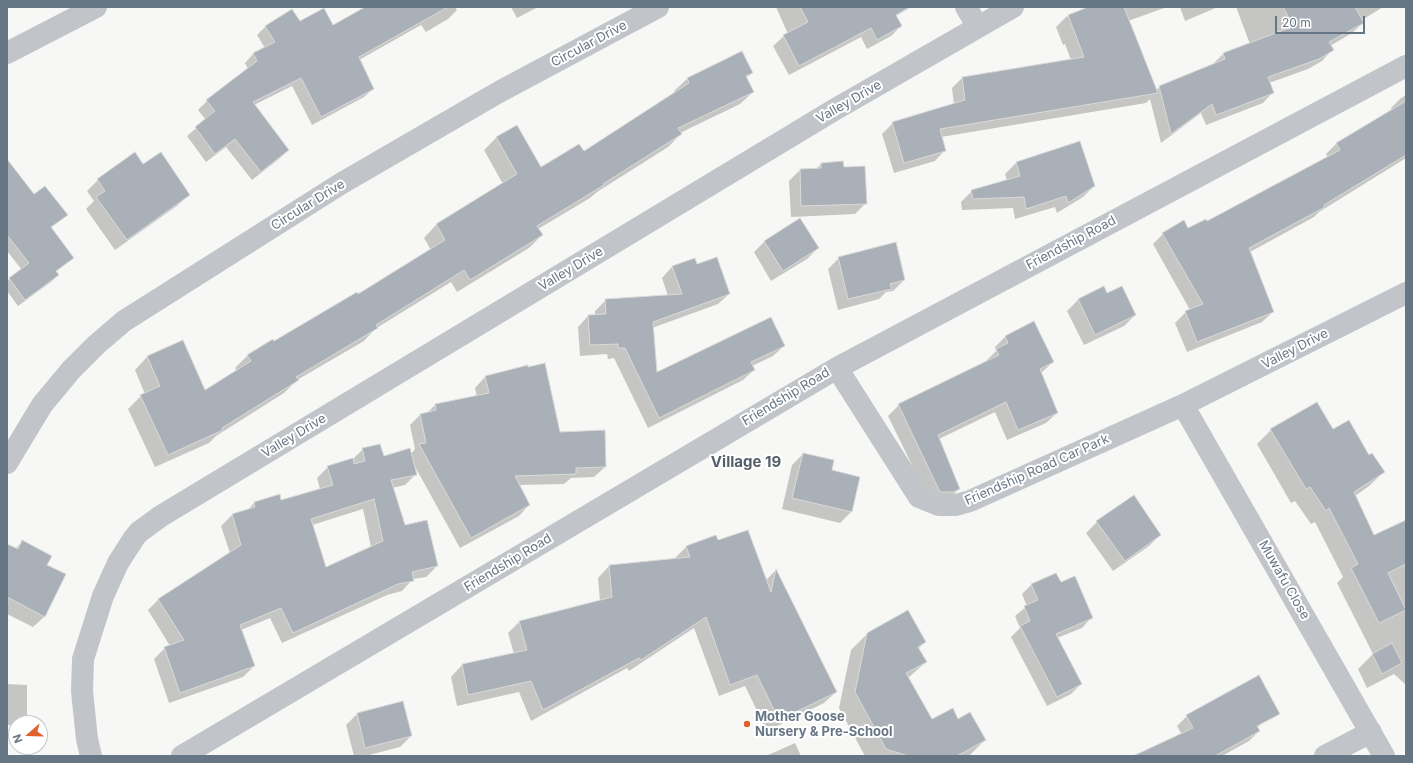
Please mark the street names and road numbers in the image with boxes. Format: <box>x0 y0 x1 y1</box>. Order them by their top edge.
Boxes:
street label: Circular Drive <box>548 17 630 71</box>
street label: Valley Drive <box>814 77 884 127</box>
street label: Circular Drive <box>268 176 348 234</box>
street label: Friendship Road <box>1023 213 1119 273</box>
street label: Valley Drive <box>536 244 606 294</box>
street label: Valley Drive <box>1259 326 1331 372</box>
street label: Friendship Road <box>739 365 833 429</box>
street label: Valley Drive <box>259 411 329 461</box>
street label: Friendship Road Car Park <box>962 431 1112 509</box>
street label: Friendship Road <box>461 531 555 595</box>
street label: Muwafu Close <box>1255 538 1313 622</box>

